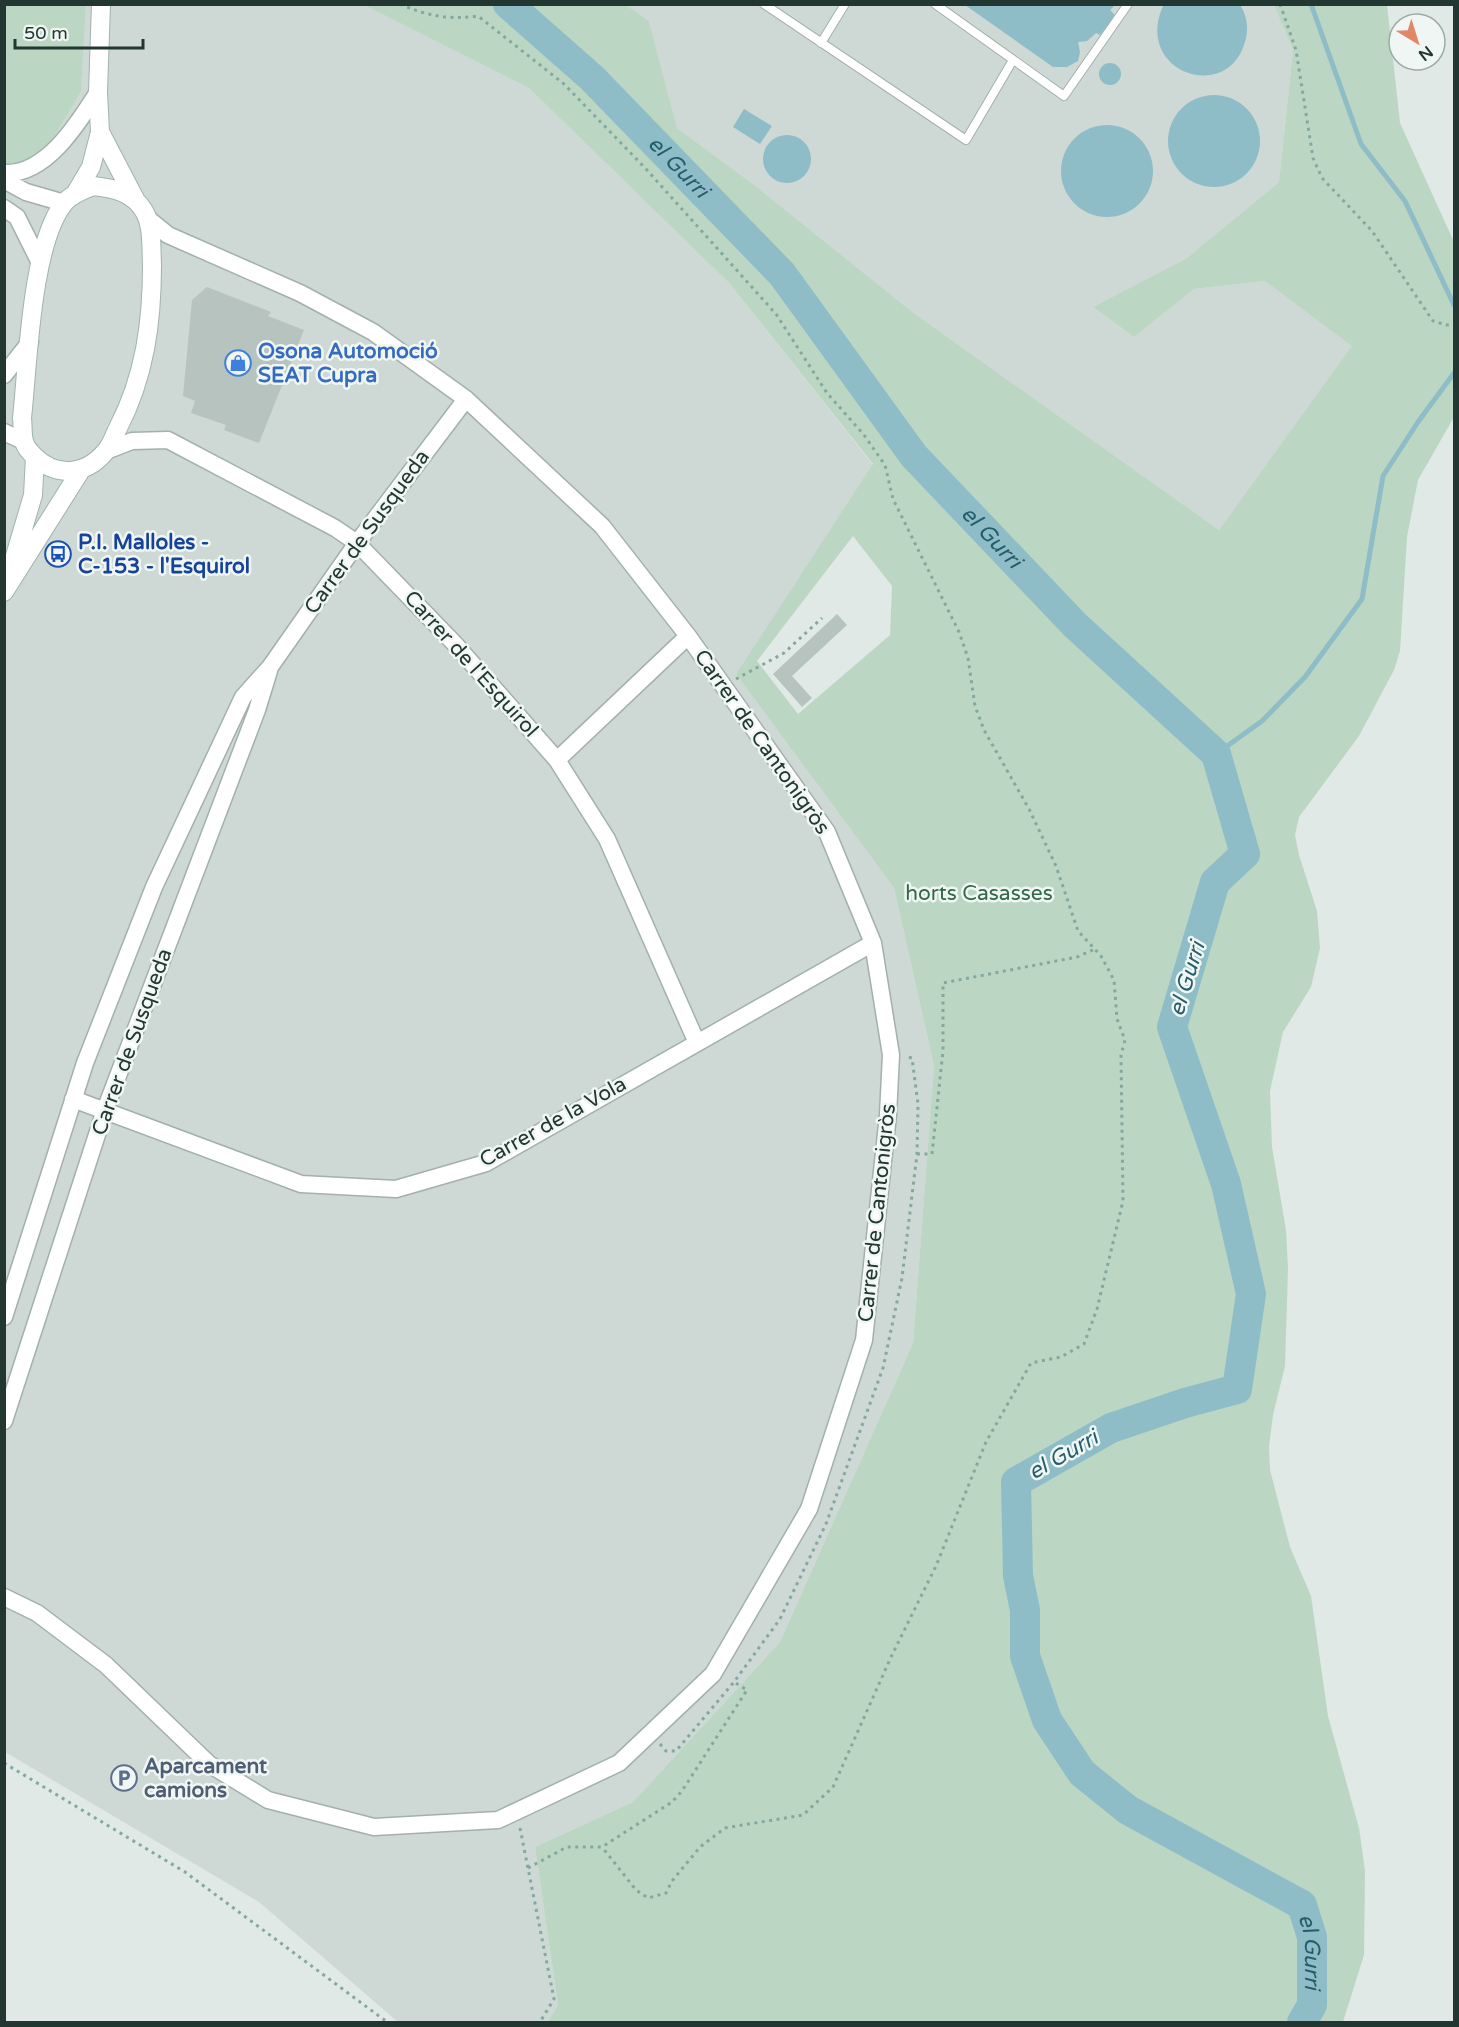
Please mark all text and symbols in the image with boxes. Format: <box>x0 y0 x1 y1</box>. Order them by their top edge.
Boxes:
scale bar <box>15 12 142 50</box>
north arrow <box>1387 12 1447 72</box>
text: 50 m <box>24 22 68 44</box>
text: N <box>1414 41 1437 65</box>
water label: el Gurri <box>643 131 716 205</box>
place label: Osona Automoció SEAT Cupra <box>258 339 438 388</box>
shop icon: Osona Automoció SEAT Cupra <box>223 348 253 378</box>
street label: Carrer de Susqueda <box>299 445 435 619</box>
water label: el Gurri <box>956 501 1029 576</box>
place label: P.I. Malloles - C-153 - l'Esquirol <box>78 530 250 579</box>
bus stop icon: P.I. Malloles - C-153 - l'Esquirol <box>43 539 73 569</box>
street label: Carrer de l'Esquirol <box>399 586 543 742</box>
street label: Carrer de Cantonigròs <box>689 645 835 839</box>
park label: horts Casasses <box>905 881 1053 906</box>
water label: el Gurri <box>1163 936 1211 1019</box>
street label: Carrer de Susqueda <box>87 945 177 1139</box>
street label: Carrer de la Vola <box>475 1071 631 1173</box>
street label: Carrer de Cantonigròs <box>853 1103 901 1323</box>
water label: el Gurri <box>1024 1423 1105 1485</box>
place label: Aparcament camions <box>144 1754 267 1803</box>
parking icon: Aparcament camions <box>109 1763 139 1793</box>
water label: el Gurri <box>1293 1911 1325 1992</box>

